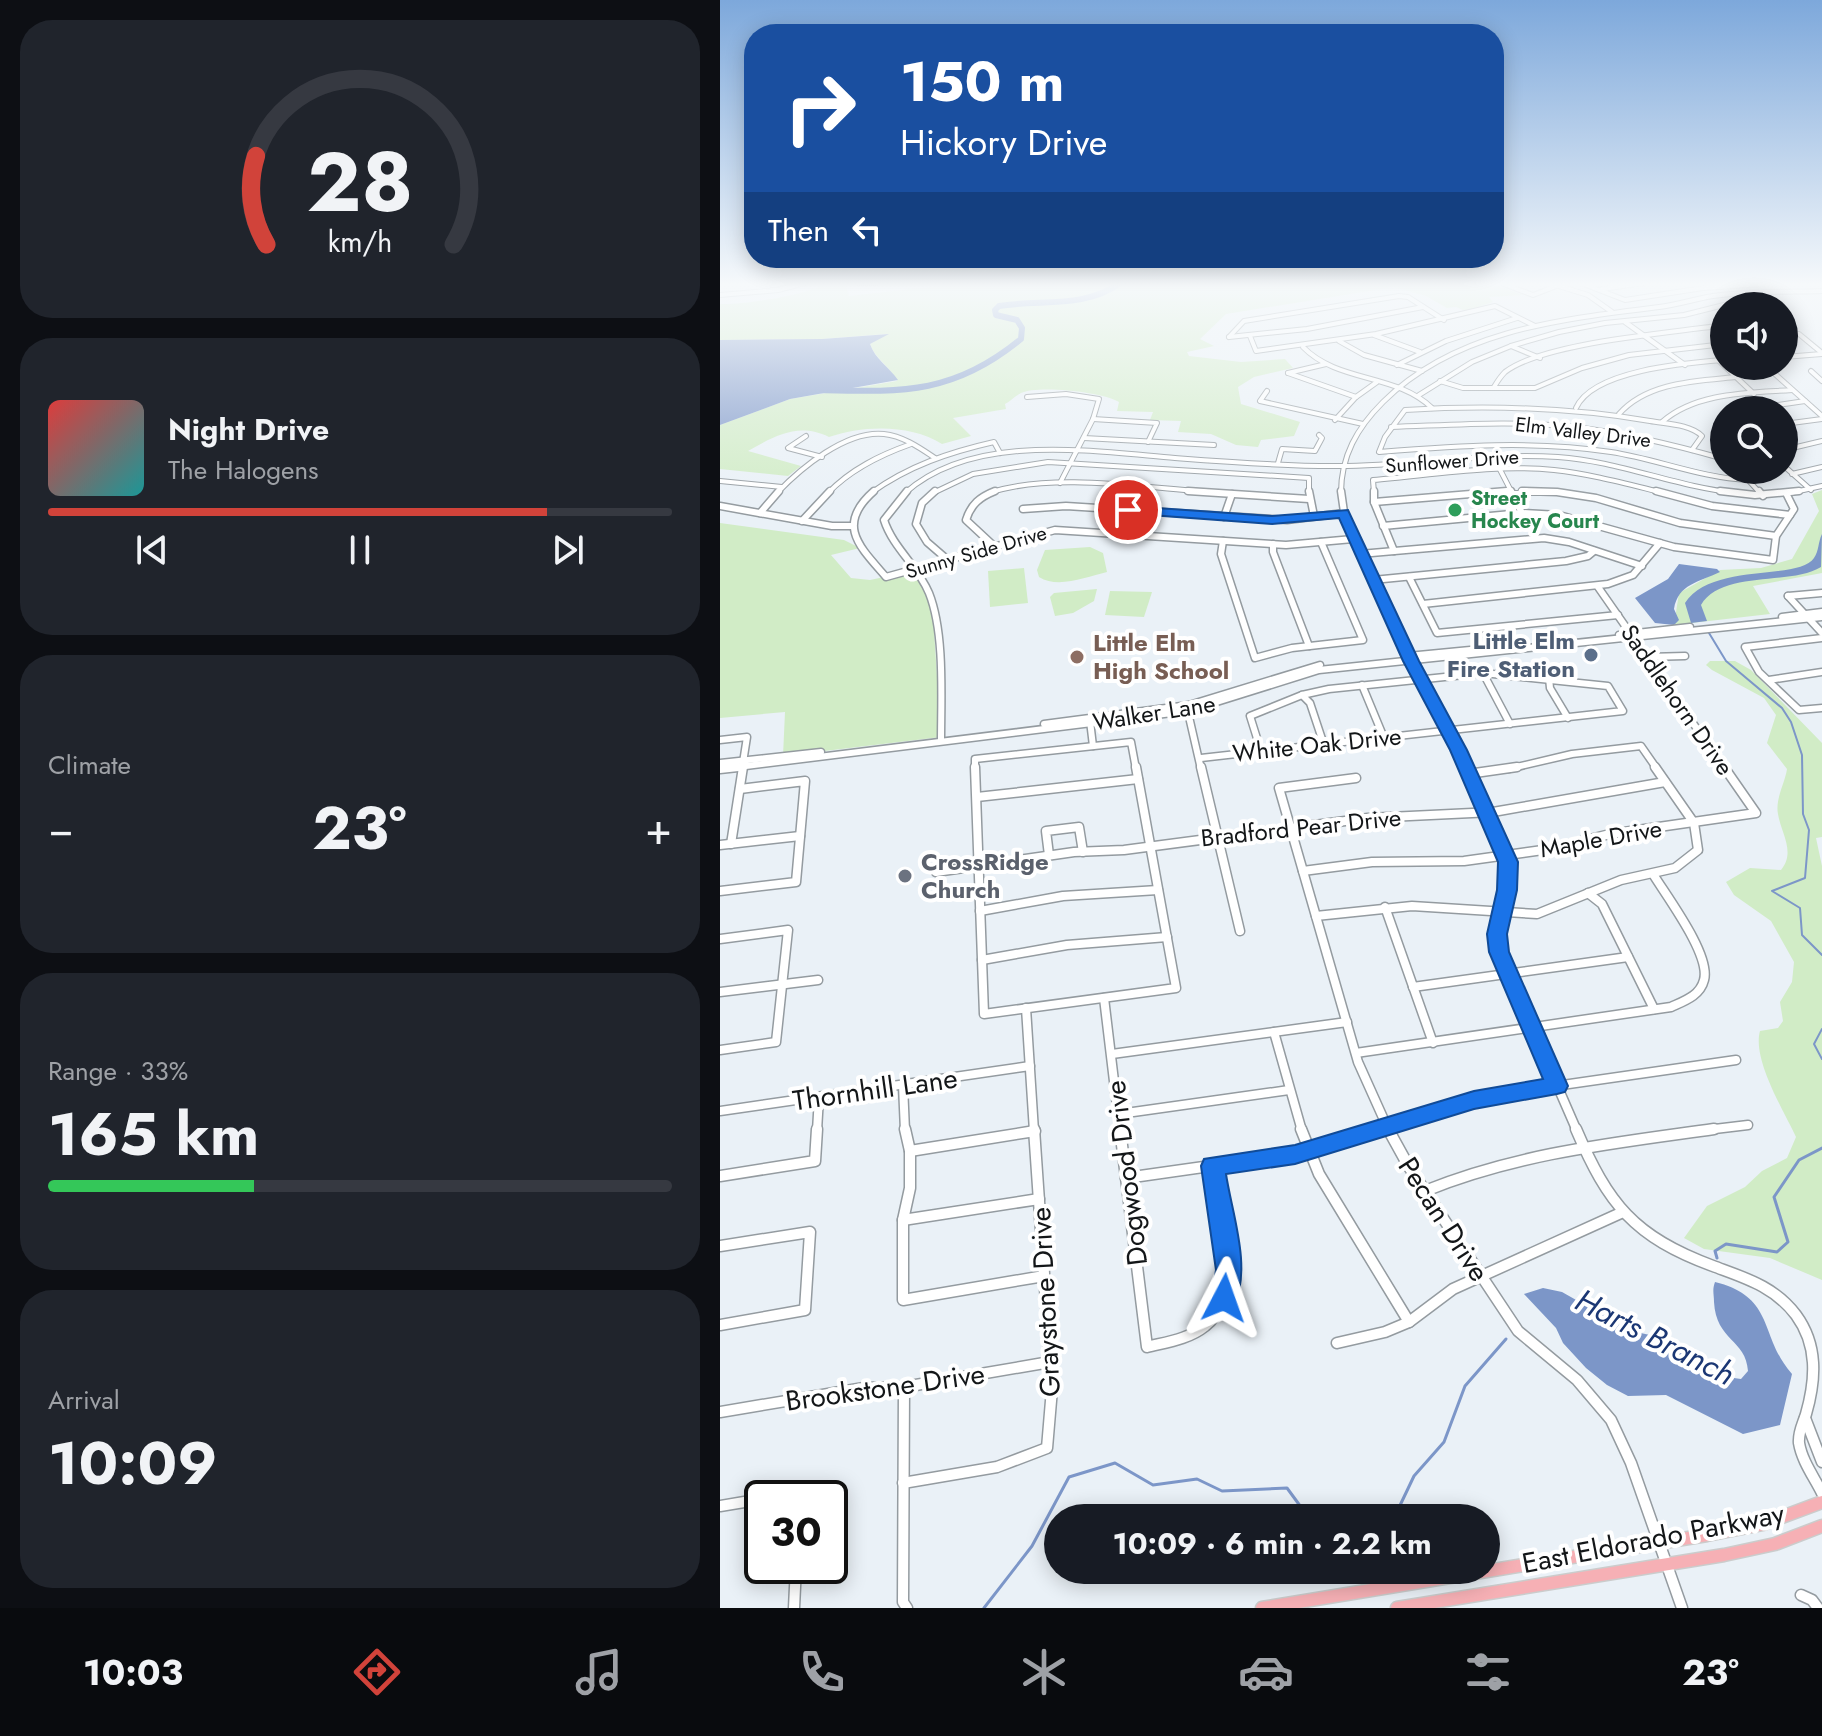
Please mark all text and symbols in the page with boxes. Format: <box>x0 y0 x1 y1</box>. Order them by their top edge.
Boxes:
text: 150 m <box>900 41 1064 122</box>
icon: right <box>768 56 872 160</box>
text: Hickory Drive <box>900 116 1107 168</box>
text: 28 <box>307 121 413 241</box>
icon: left <box>845 208 889 252</box>
text: Then <box>768 209 829 252</box>
text: km/h <box>328 221 392 263</box>
map controls <box>1710 292 1798 484</box>
button: sound <box>1710 292 1798 380</box>
button: search <box>1710 396 1798 484</box>
text: Night Drive <box>168 408 329 451</box>
street label: Elm Valley Drive <box>1513 410 1652 455</box>
street label: Sunflower Drive <box>1384 442 1520 481</box>
text: The Halogens <box>168 451 319 489</box>
pin <box>1094 476 1162 544</box>
place label: Street Hockey Court <box>1471 484 1600 536</box>
icon: arrive <box>1106 488 1150 532</box>
marker: Street Hockey Court <box>1446 501 1464 519</box>
street label: Sunny Side Drive <box>902 518 1050 586</box>
icon: previous <box>130 528 174 572</box>
icon: pause <box>338 528 382 572</box>
icon: next <box>546 528 590 572</box>
street label: Saddlehorn Drive <box>1612 617 1743 782</box>
place label: Little Elm Fire Station <box>1447 623 1575 686</box>
place label: Little Elm High School <box>1093 625 1229 688</box>
marker: Little Elm Fire Station <box>1582 646 1600 664</box>
marker: Little Elm High School <box>1068 648 1086 666</box>
street label: Walker Lane <box>1090 686 1218 739</box>
street label: White Oak Drive <box>1231 718 1403 771</box>
text: Climate <box>48 746 131 784</box>
text: 23° <box>312 785 407 872</box>
text: − <box>48 797 74 861</box>
text: + <box>645 797 672 861</box>
street label: Bradford Pear Drive <box>1199 800 1403 855</box>
street label: Maple Drive <box>1537 811 1665 866</box>
place label: CrossRidge Church <box>921 844 1049 907</box>
marker: CrossRidge Church <box>896 867 914 885</box>
text: Range · 33% <box>48 1052 188 1090</box>
street label: Thornhill Lane <box>790 1058 960 1121</box>
street label: Dogwood Drive <box>1095 1078 1158 1268</box>
text: 165 km <box>48 1091 259 1178</box>
street label: Pecan Drive <box>1388 1149 1499 1290</box>
street label: Graystone Drive <box>1020 1206 1071 1398</box>
position arrow <box>1182 1256 1266 1340</box>
water label: Harts Branch <box>1567 1277 1743 1397</box>
street label: Brookstone Drive <box>783 1353 987 1422</box>
text: Arrival <box>48 1381 120 1419</box>
text: 10:09 <box>48 1420 217 1507</box>
speed limit sign: 30 <box>744 1480 848 1584</box>
street label: East Eldorado Parkway <box>1519 1493 1788 1584</box>
text: 10:09 · 6 min · 2.2 km <box>1112 1522 1432 1565</box>
icon: directions <box>349 1644 405 1700</box>
icon: music <box>571 1644 627 1700</box>
icon: phone <box>794 1644 850 1700</box>
icon: climate <box>1016 1644 1072 1700</box>
icon: car <box>1238 1644 1294 1700</box>
icon: filters <box>1460 1644 1516 1700</box>
text: 10:03 <box>83 1646 183 1698</box>
text: 23° <box>1682 1646 1739 1698</box>

